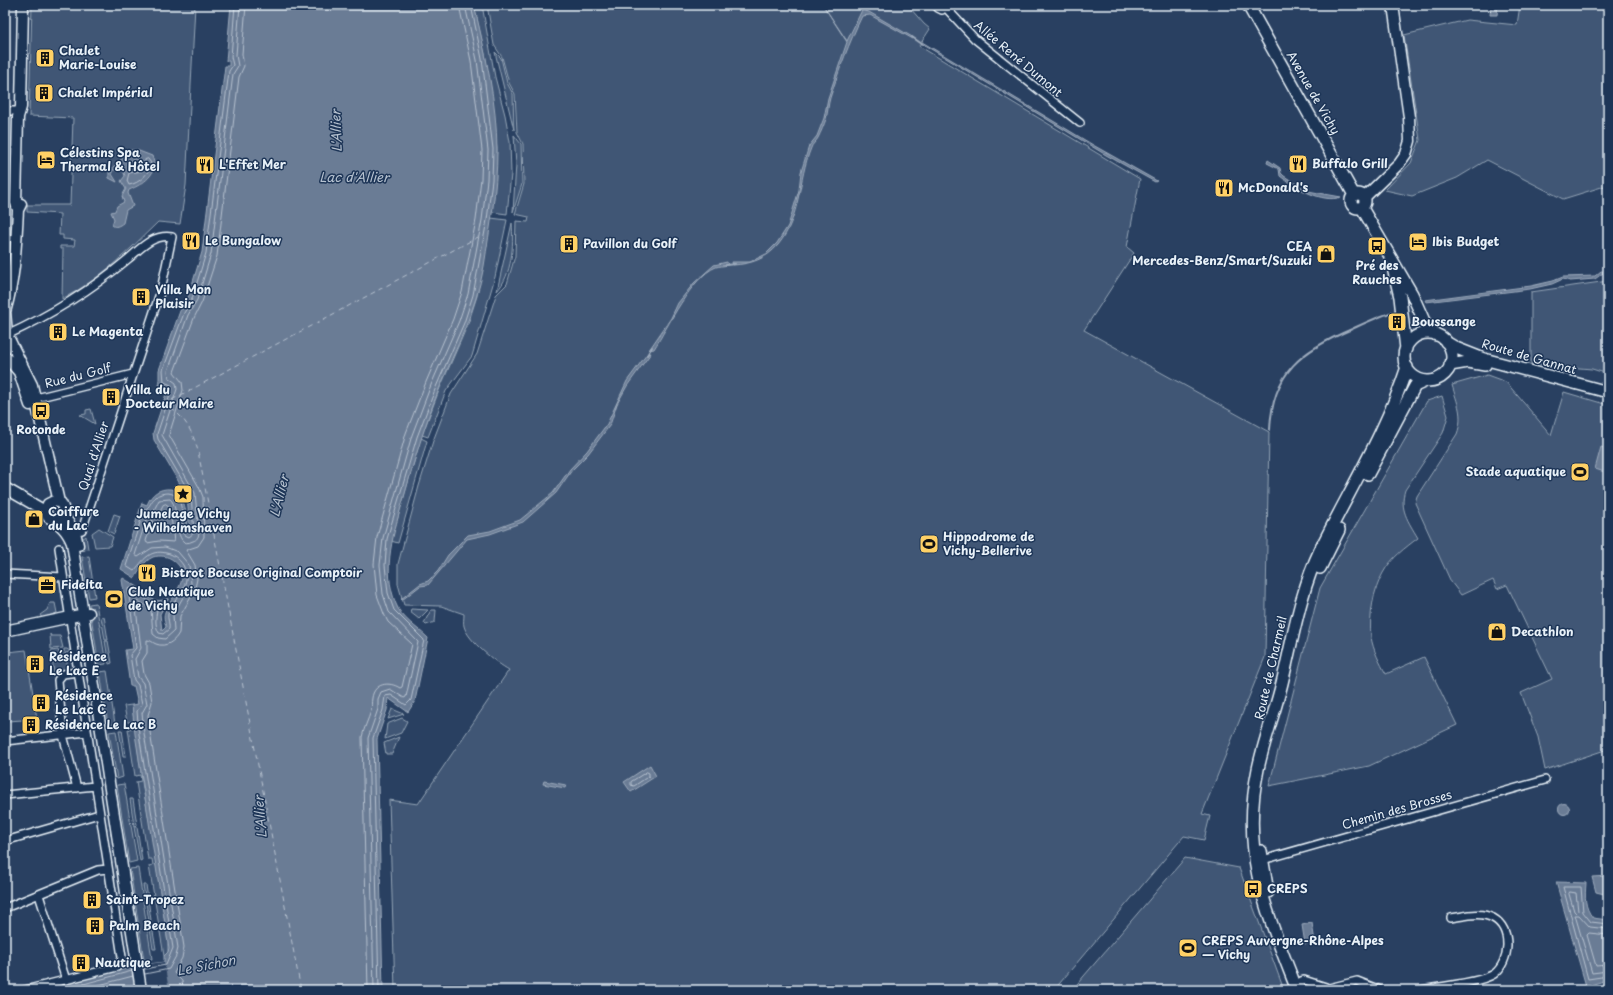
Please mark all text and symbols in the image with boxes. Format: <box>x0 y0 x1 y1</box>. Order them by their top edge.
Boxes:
street label: Allée René Dumont <box>970 16 1067 101</box>
place label: Chalet Marie-Louise <box>59 41 137 73</box>
building icon: Chalet Marie-Louise <box>34 47 56 69</box>
street label: Avenue de Vichy <box>1283 48 1345 137</box>
building icon: Chalet Impérial <box>33 82 55 104</box>
place label: Chalet Impérial <box>58 83 153 101</box>
water label: L'Allier <box>325 107 346 153</box>
place label: Célestins Spa Thermal & Hôtel <box>60 143 160 175</box>
hotel icon: Célestins Spa Thermal & Hôtel <box>35 149 57 171</box>
restaurant icon: Buffalo Grill <box>1287 153 1309 175</box>
restaurant icon: L'Effet Mer <box>194 154 216 176</box>
place label: Buffalo Grill <box>1312 154 1388 172</box>
place label: L'Effet Mer <box>219 155 287 173</box>
water label: Lac d'Allier <box>319 167 391 186</box>
restaurant icon: McDonald's <box>1213 177 1235 199</box>
place label: McDonald's <box>1238 178 1308 196</box>
restaurant icon: Le Bungalow <box>180 230 202 252</box>
place label: Le Bungalow <box>205 231 281 249</box>
hotel icon: Ibis Budget <box>1407 231 1429 253</box>
place label: Ibis Budget <box>1432 232 1499 250</box>
building icon: Pavillon du Golf <box>558 233 580 255</box>
place label: Pavillon du Golf <box>583 234 678 252</box>
bus stop icon: Pré des Rauches <box>1366 235 1388 257</box>
place label: CEA Mercedes-Benz/Smart/Suzuki <box>1132 237 1312 269</box>
shop icon: CEA Mercedes-Benz/Smart/Suzuki <box>1315 243 1337 265</box>
place label: Pré des Rauches <box>1352 256 1402 288</box>
place label: Villa Mon Plaisir <box>155 280 211 312</box>
building icon: Villa Mon Plaisir <box>130 286 152 308</box>
building icon: Boussange <box>1386 311 1408 333</box>
place label: Boussange <box>1411 312 1476 330</box>
building icon: Le Magenta <box>47 321 69 343</box>
place label: Le Magenta <box>72 322 143 340</box>
street label: Route de Gannat <box>1480 334 1579 378</box>
street label: Rue du Golf <box>43 358 114 392</box>
place label: Villa du Docteur Maire <box>125 380 214 412</box>
building icon: Villa du Docteur Maire <box>100 386 122 408</box>
bus stop icon: Rotonde <box>30 400 52 422</box>
street label: Quai d'Allier <box>73 418 113 493</box>
place label: Rotonde <box>16 420 66 438</box>
sports icon: Stade aquatique <box>1569 461 1591 483</box>
place label: Stade aquatique <box>1465 462 1566 480</box>
water label: L'Allier <box>264 471 293 519</box>
place icon: Jumelage Vichy - Wilhelmshaven <box>172 483 194 505</box>
place label: Coiffure du Lac <box>48 502 100 534</box>
place label: Jumelage Vichy - Wilhelmshaven <box>134 504 232 536</box>
shop icon: Coiffure du Lac <box>23 508 45 530</box>
place label: Hippodrome de Vichy-Bellerive <box>943 527 1035 559</box>
sports icon: Hippodrome de Vichy-Bellerive <box>918 533 940 555</box>
restaurant icon: Bistrot Bocuse Original Comptoir <box>136 562 158 584</box>
place label: Bistrot Bocuse Original Comptoir <box>161 563 363 581</box>
office icon: Fidelta <box>36 574 58 596</box>
place label: Fidelta <box>61 575 103 593</box>
place label: Club Nautique de Vichy <box>128 582 215 614</box>
sports icon: Club Nautique de Vichy <box>103 588 125 610</box>
street label: Route de Charmeil <box>1249 614 1291 721</box>
shop icon: Decathlon <box>1486 621 1508 643</box>
place label: Decathlon <box>1511 622 1573 640</box>
place label: Résidence Le Lac E <box>49 647 107 679</box>
building icon: Résidence Le Lac E <box>24 653 46 675</box>
place label: Résidence Le Lac C <box>55 686 113 718</box>
building icon: Résidence Le Lac C <box>30 692 52 714</box>
building icon: Résidence Le Lac B <box>20 714 42 736</box>
place label: Résidence Le Lac B <box>45 715 156 733</box>
street label: Chemin des Brosses <box>1340 785 1454 833</box>
water label: L'Allier <box>248 793 271 839</box>
bus stop icon: CREPS <box>1242 878 1264 900</box>
place label: CREPS <box>1267 879 1308 897</box>
building icon: Saint-Tropez <box>81 889 103 911</box>
place label: Saint-Tropez <box>106 890 184 908</box>
building icon: Palm Beach <box>84 915 106 937</box>
place label: Palm Beach <box>109 916 180 934</box>
place label: CREPS Auvergne-Rhône-Alpes — Vichy <box>1202 931 1384 963</box>
sports icon: CREPS Auvergne-Rhône-Alpes — Vichy <box>1177 937 1199 959</box>
water label: Le Sichon <box>175 949 238 979</box>
building icon: Nautique <box>70 952 92 974</box>
place label: Nautique <box>95 953 151 971</box>

